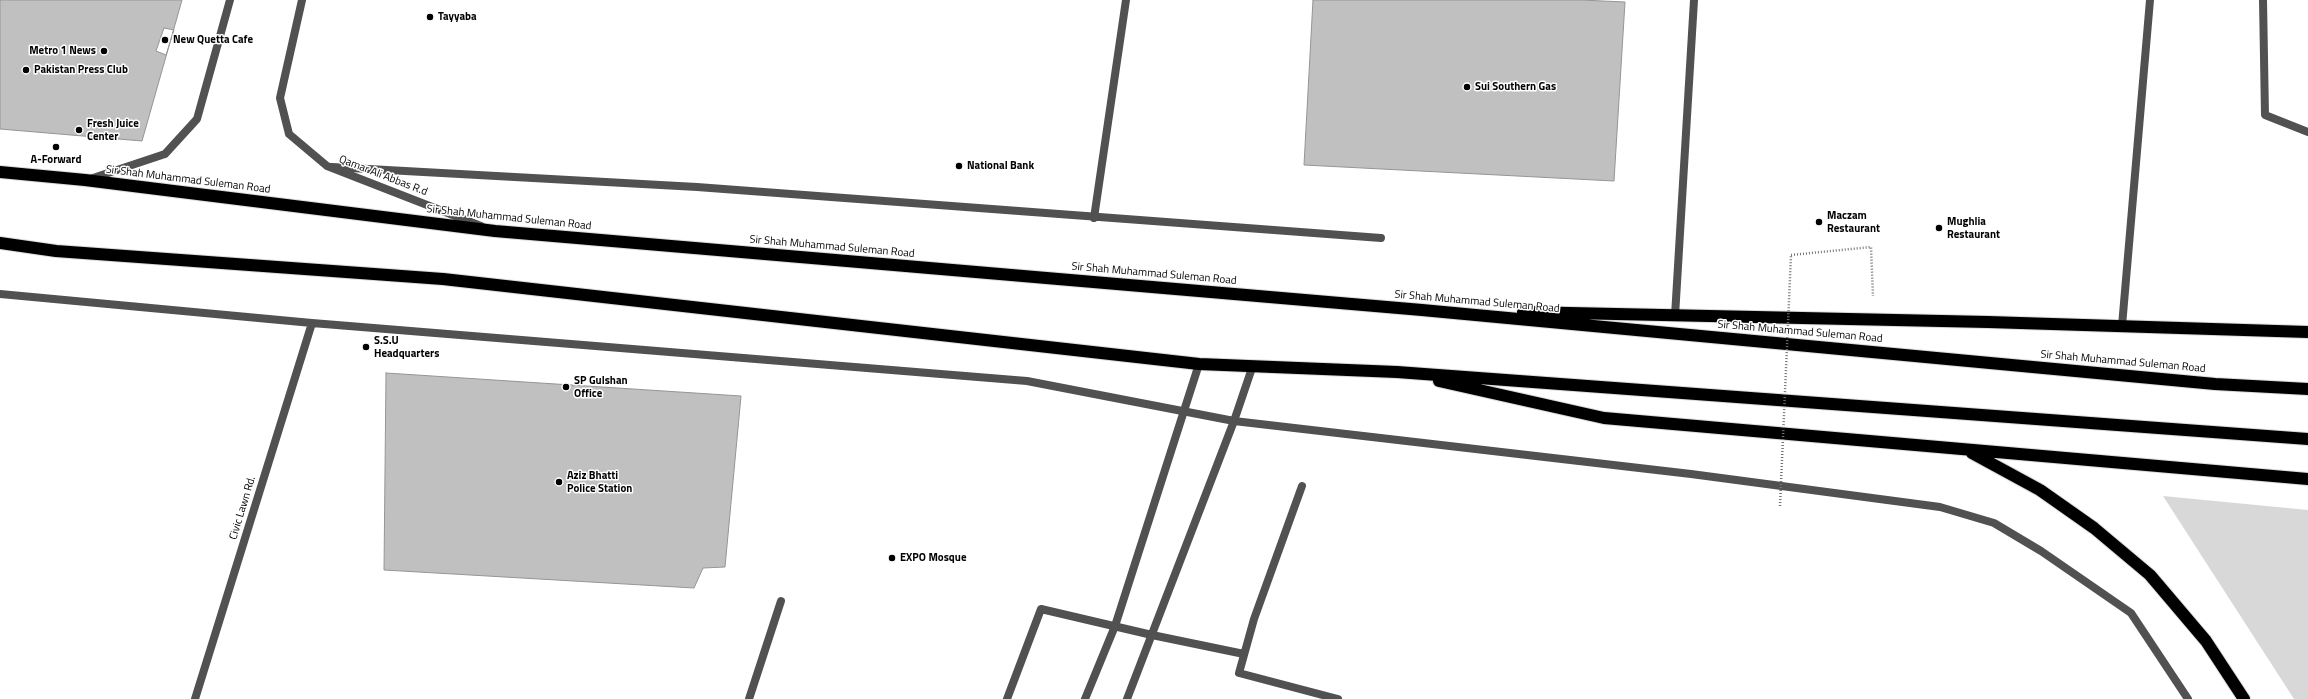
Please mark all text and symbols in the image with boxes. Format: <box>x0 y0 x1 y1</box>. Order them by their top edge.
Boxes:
place label: Tayyaba <box>438 10 477 24</box>
marker: Tayyaba <box>425 12 435 22</box>
place label: New Quetta Cafe <box>173 33 253 47</box>
marker: New Quetta Cafe <box>160 35 170 45</box>
place label: Metro 1 News <box>29 44 96 58</box>
marker: Metro 1 News <box>99 46 109 56</box>
place label: Pakistan Press Club <box>34 63 128 77</box>
marker: Pakistan Press Club <box>21 65 31 75</box>
place label: Sui Southern Gas <box>1475 80 1556 94</box>
marker: Sui Southern Gas <box>1462 82 1472 92</box>
place label: Fresh Juice Center <box>87 117 139 143</box>
marker: Fresh Juice Center <box>74 125 84 135</box>
marker: A-Forward <box>51 142 61 152</box>
place label: A-Forward <box>31 153 81 167</box>
street label: Qamar Ali Abbas R.d <box>337 153 429 199</box>
place label: National Bank <box>967 159 1034 173</box>
marker: National Bank <box>954 161 964 171</box>
street label: Sir Shah Muhammad Suleman Road <box>105 163 271 197</box>
street label: Sir Shah Muhammad Suleman Road <box>426 203 592 233</box>
place label: Maczam Restaurant <box>1827 209 1880 235</box>
place label: Mughlia Restaurant <box>1947 215 2000 241</box>
marker: Maczam Restaurant <box>1814 217 1824 227</box>
marker: Mughlia Restaurant <box>1934 223 1944 233</box>
street label: Sir Shah Muhammad Suleman Road <box>749 233 915 261</box>
street label: Sir Shah Muhammad Suleman Road <box>1071 260 1237 288</box>
street label: Sir Shah Muhammad Suleman Road <box>1394 288 1560 316</box>
street label: Sir Shah Muhammad Suleman Road <box>1717 318 1883 346</box>
place label: S.S.U Headquarters <box>374 334 439 360</box>
marker: S.S.U Headquarters <box>361 342 371 352</box>
street label: Sir Shah Muhammad Suleman Road <box>2040 348 2206 376</box>
place label: SP Gulshan Office <box>574 374 628 400</box>
marker: SP Gulshan Office <box>561 382 571 392</box>
place label: Aziz Bhatti Police Station <box>567 469 632 495</box>
street label: Civic Lawn Rd. <box>227 475 259 541</box>
marker: Aziz Bhatti Police Station <box>554 477 564 487</box>
place label: EXPO Mosque <box>900 551 967 565</box>
marker: EXPO Mosque <box>887 553 897 563</box>

